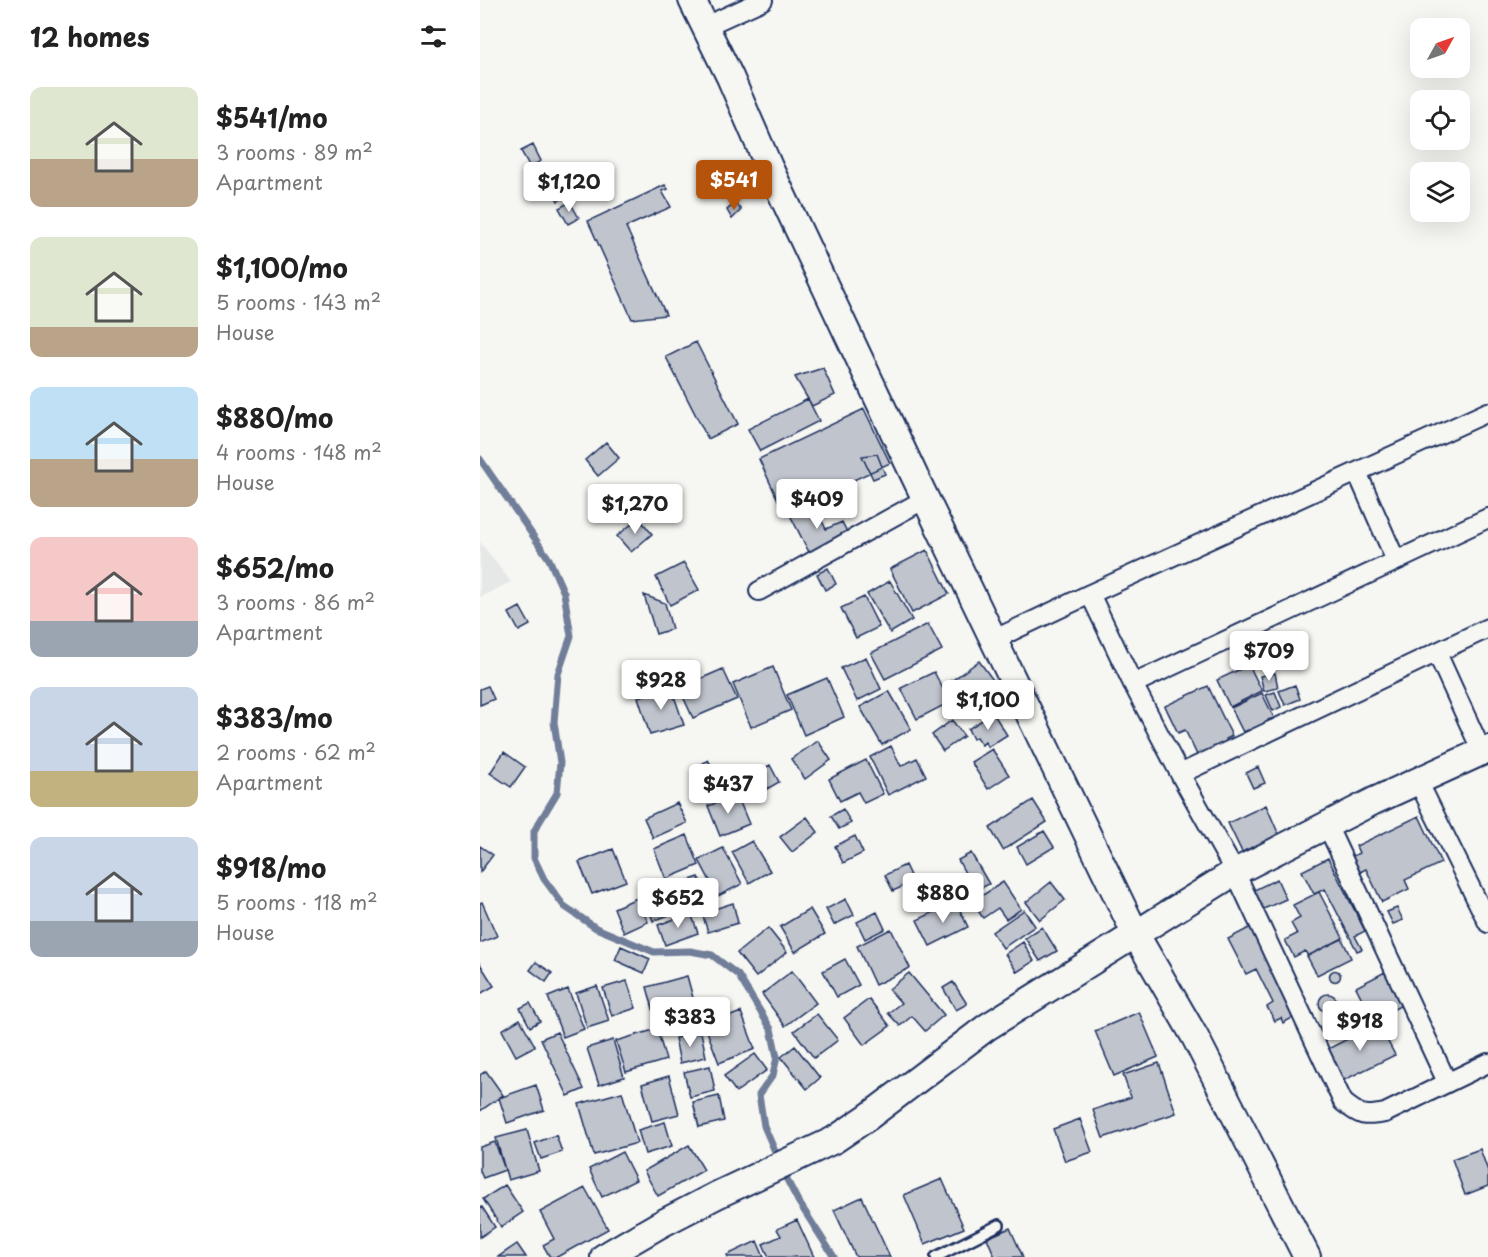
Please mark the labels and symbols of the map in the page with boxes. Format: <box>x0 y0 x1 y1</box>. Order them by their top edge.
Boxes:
north arrow <box>1410 18 1470 78</box>
pin: $541 <box>698 160 770 211</box>
pin: $1,120 <box>520 162 618 213</box>
pin: $409 <box>781 479 853 530</box>
pin: $1,270 <box>586 484 684 535</box>
pin: $709 <box>1233 631 1305 682</box>
pin: $928 <box>625 660 697 711</box>
pin: $1,100 <box>939 680 1037 731</box>
pin: $437 <box>692 764 764 815</box>
pin: $880 <box>907 873 979 924</box>
pin: $652 <box>642 878 714 929</box>
pin: $383 <box>654 997 726 1048</box>
pin: $918 <box>1324 1001 1396 1052</box>

